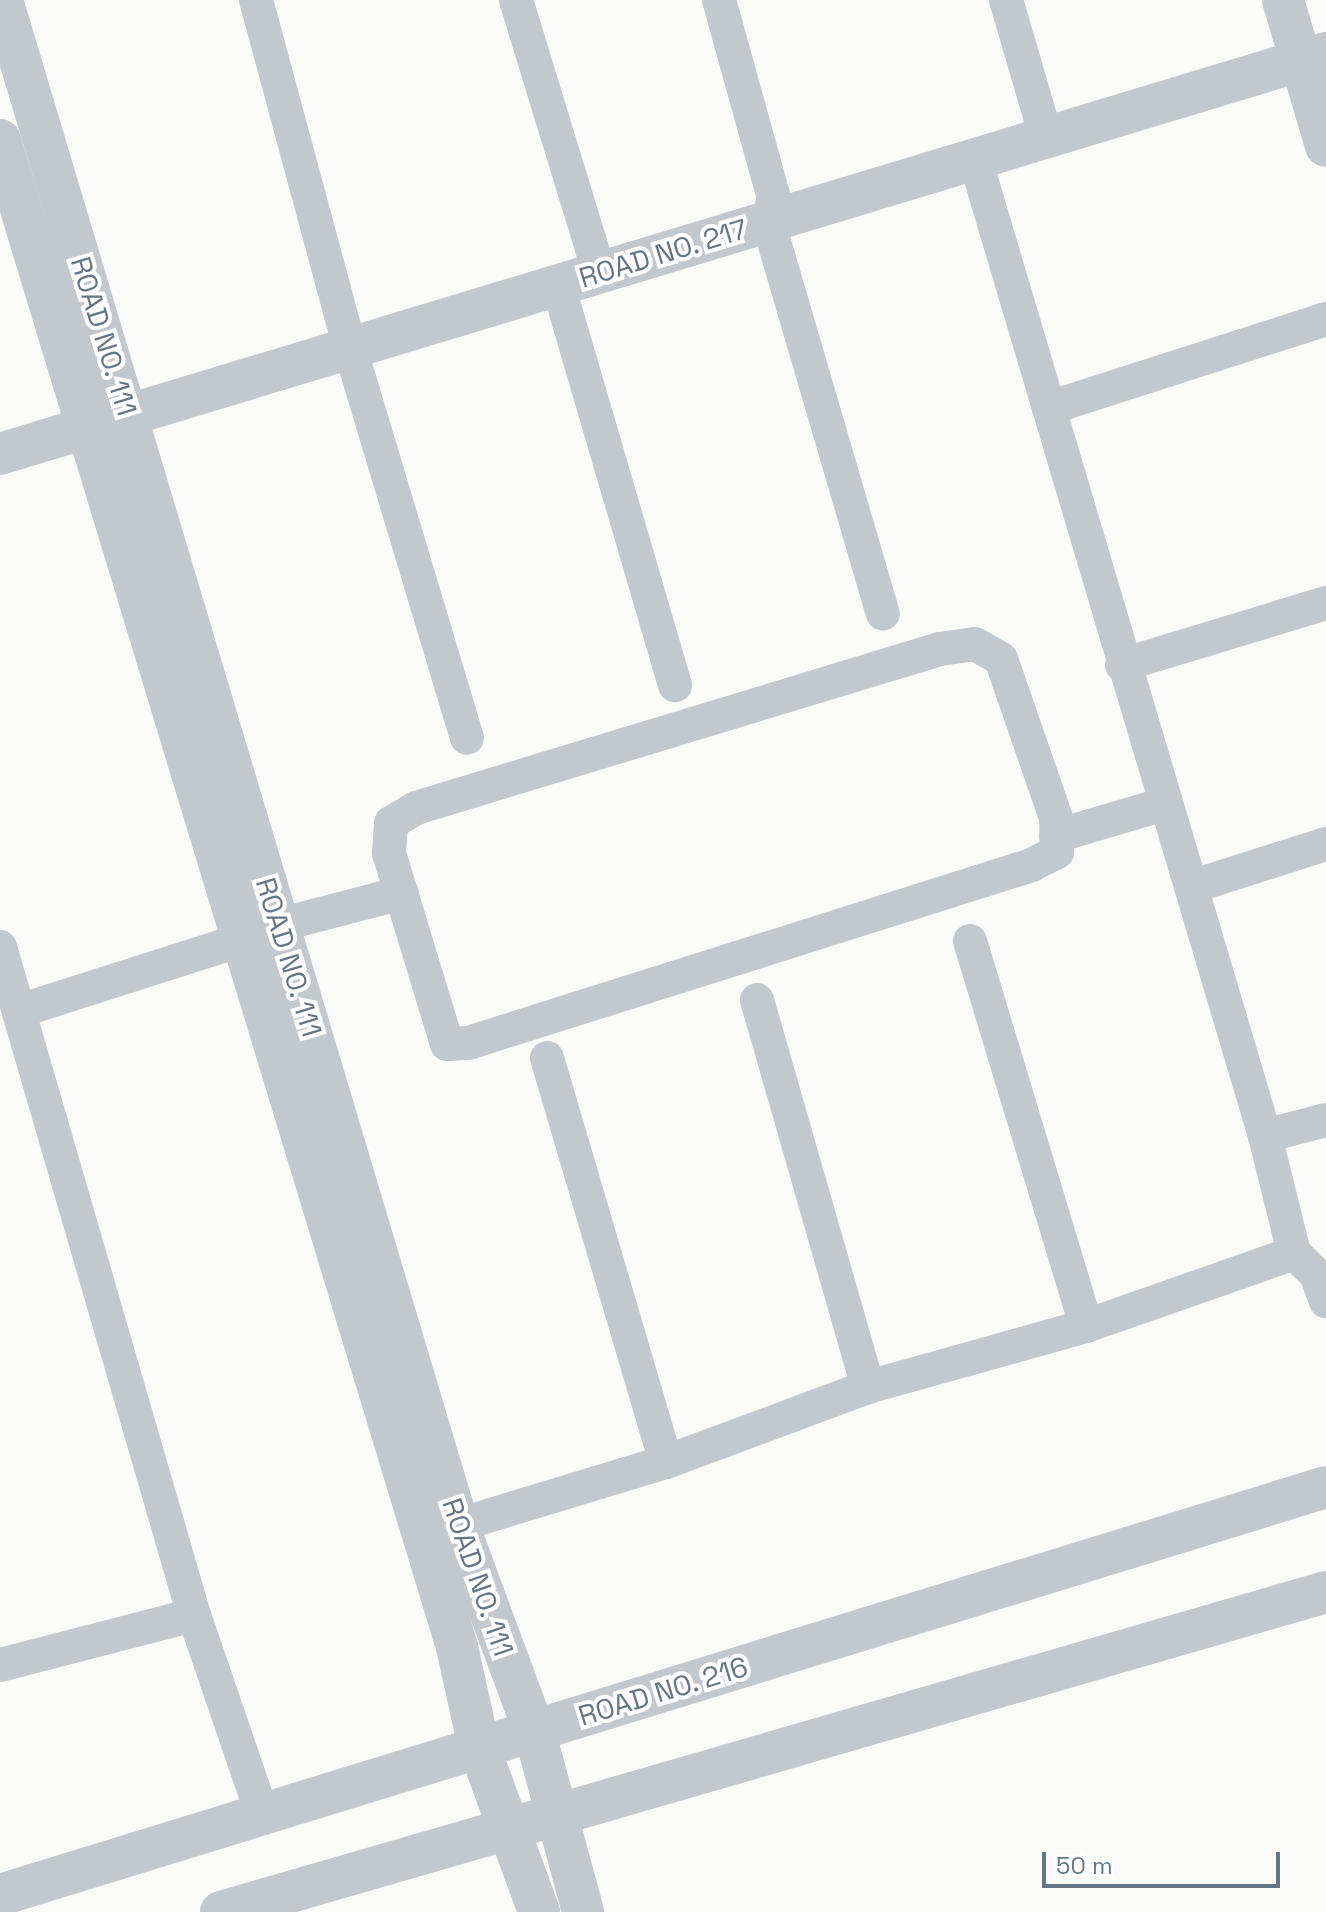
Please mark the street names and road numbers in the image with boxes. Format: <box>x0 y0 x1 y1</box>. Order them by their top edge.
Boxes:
street label: ROAD NO. 217 <box>574 211 752 295</box>
street label: ROAD NO. 111 <box>64 252 144 420</box>
street label: ROAD NO. 111 <box>249 873 329 1041</box>
street label: ROAD NO. 111 <box>435 1493 521 1661</box>
street label: ROAD NO. 216 <box>574 1649 752 1733</box>

